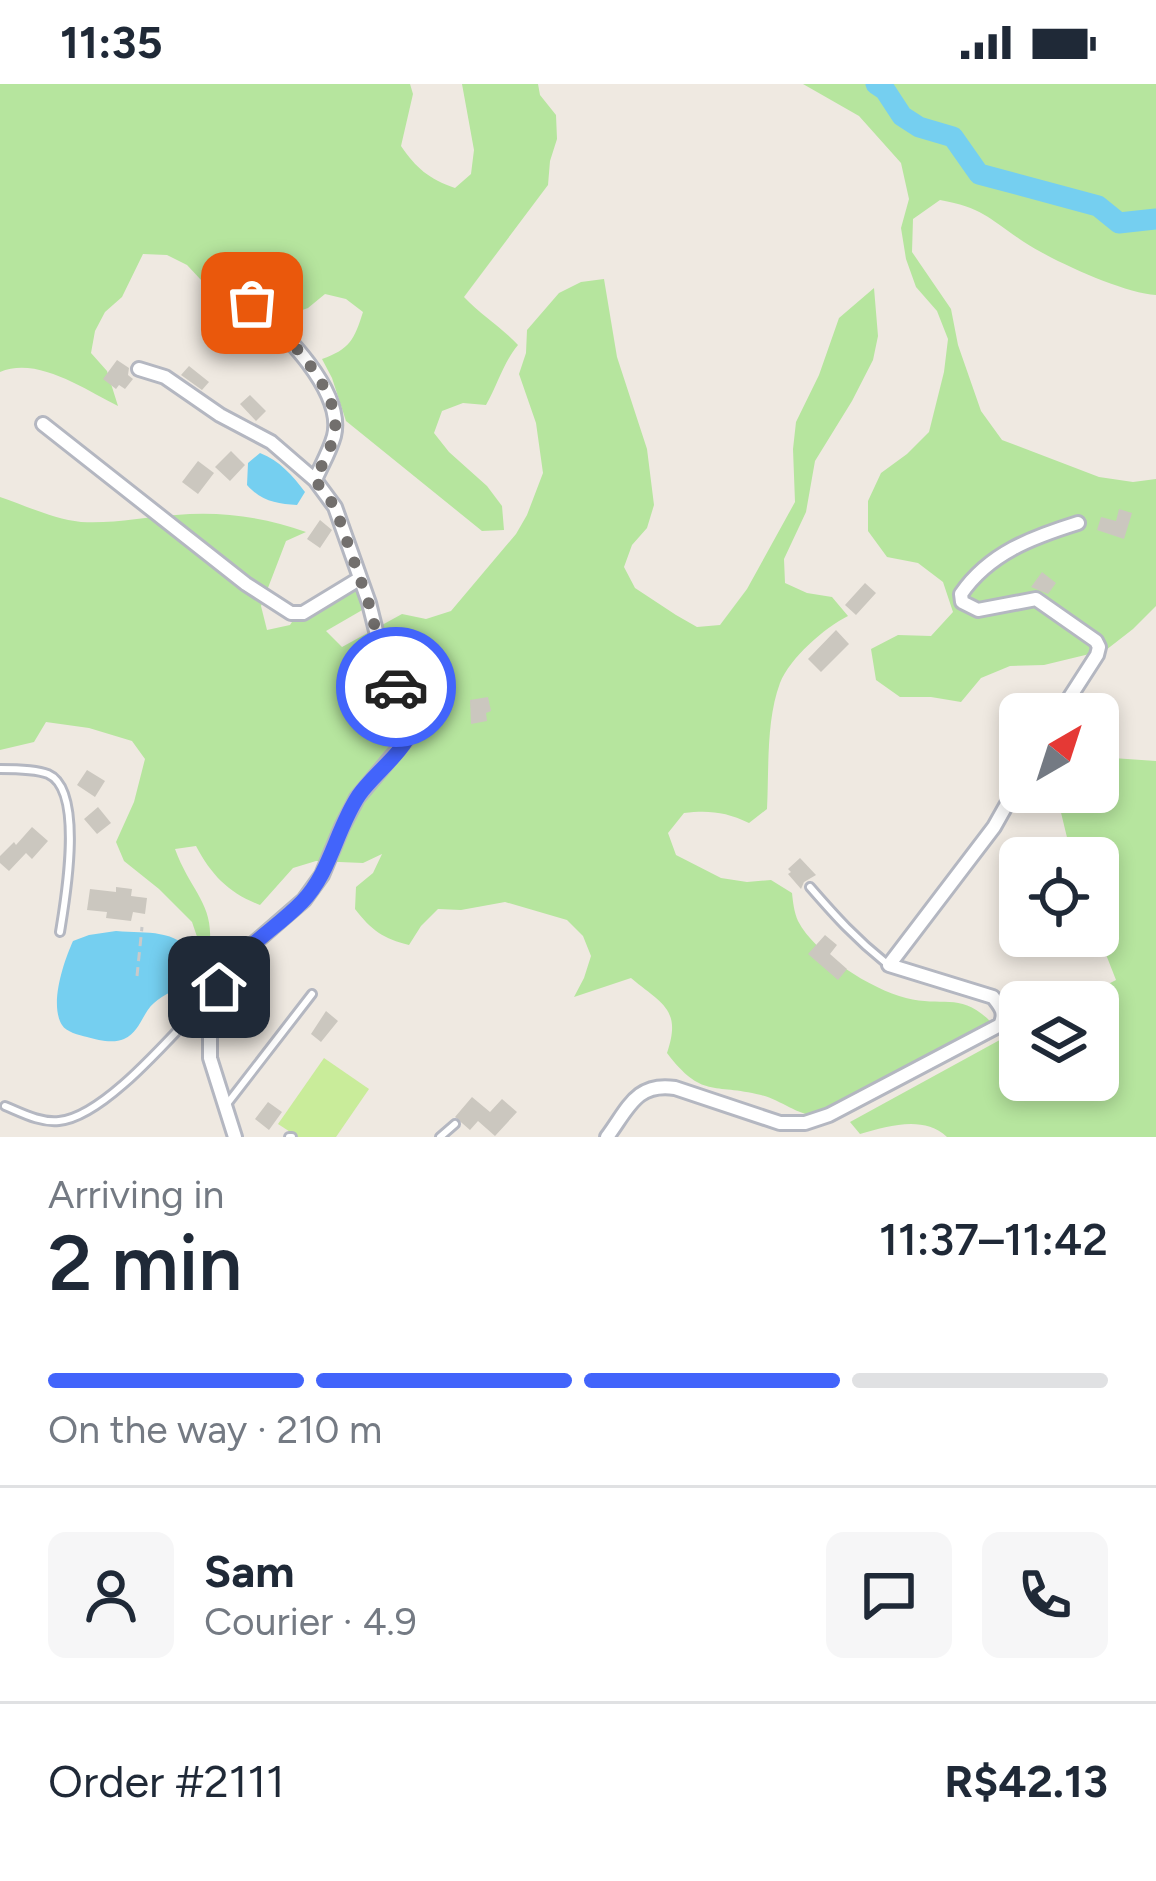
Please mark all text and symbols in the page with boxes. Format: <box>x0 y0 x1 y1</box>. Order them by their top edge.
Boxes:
text: 11:35 <box>60 15 163 69</box>
pin <box>201 252 303 354</box>
icon: bag <box>219 270 285 336</box>
courier <box>336 627 456 747</box>
icon: car <box>363 654 429 720</box>
north arrow <box>999 693 1119 813</box>
map controls <box>999 693 1119 1101</box>
button: locate <box>999 837 1119 957</box>
pin <box>168 936 270 1038</box>
icon: home <box>186 954 252 1020</box>
button: layers <box>999 981 1119 1101</box>
text: Arriving in <box>48 1171 224 1218</box>
text: 11:37–11:42 <box>879 1212 1108 1266</box>
text: 2 min <box>48 1216 242 1310</box>
text: On the way · 210 m <box>48 1406 382 1453</box>
button: person <box>48 1532 174 1658</box>
button: chat <box>826 1532 952 1658</box>
button: phone <box>982 1532 1108 1658</box>
text: Sam <box>204 1544 295 1598</box>
text: Courier · 4.9 <box>204 1598 417 1645</box>
text: Order #2111 <box>48 1754 285 1808</box>
text: R$42.13 <box>944 1754 1108 1808</box>

